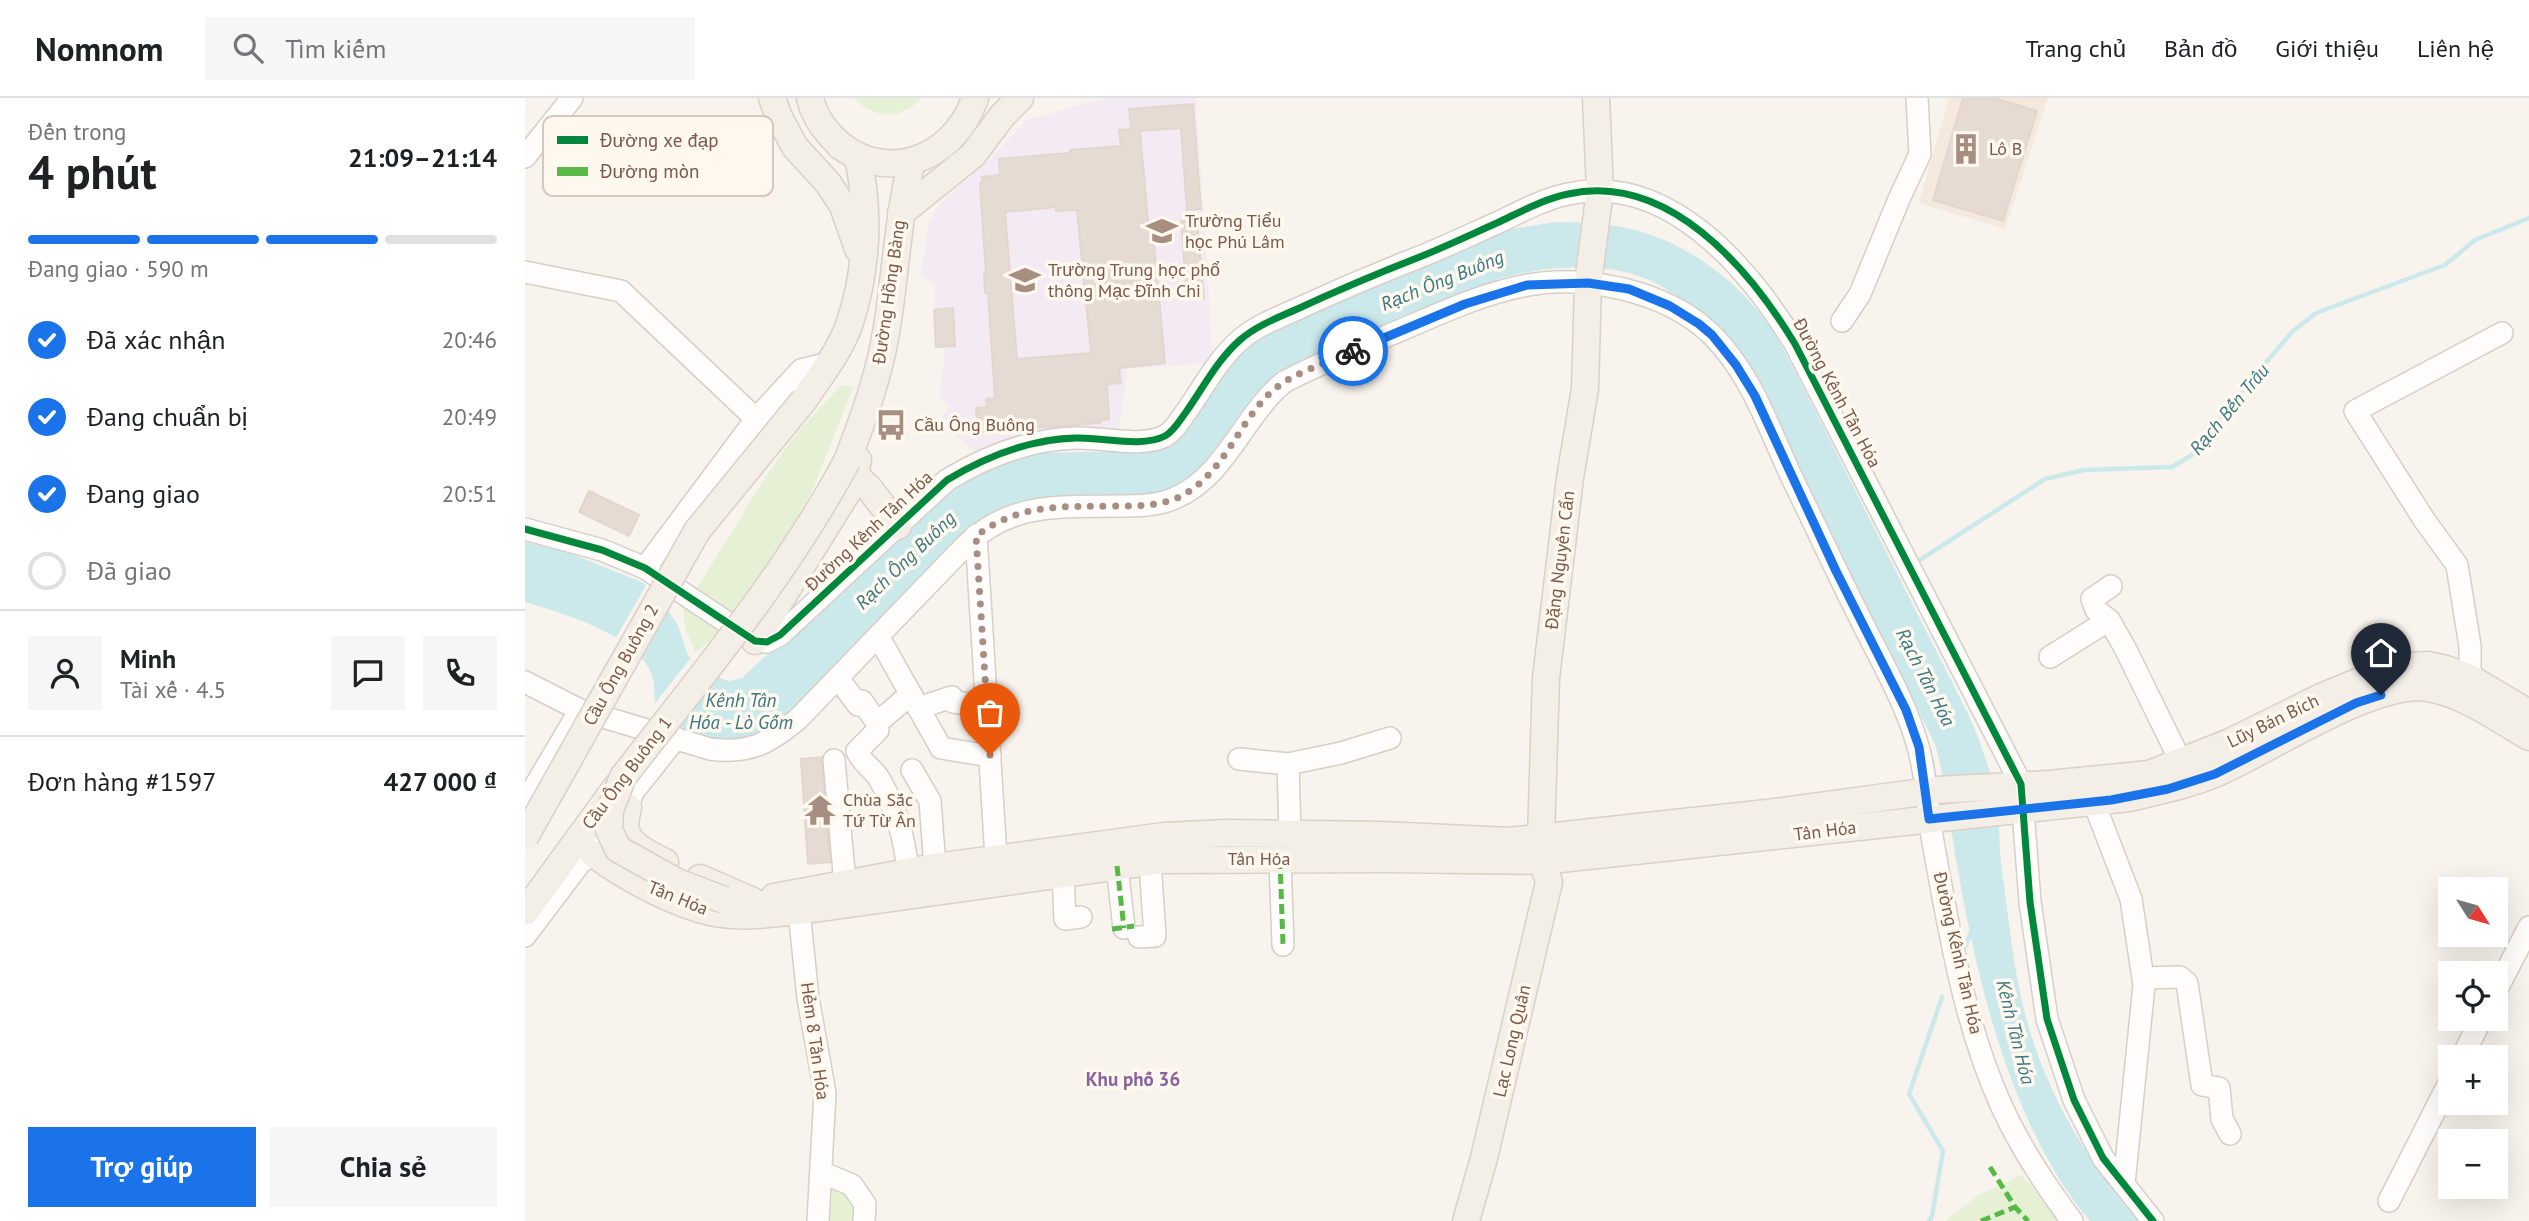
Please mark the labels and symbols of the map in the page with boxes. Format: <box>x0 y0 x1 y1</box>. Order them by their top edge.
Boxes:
legend <box>543 116 773 196</box>
text: Đường xe đạp <box>599 128 719 152</box>
building icon: Lô B <box>1949 132 1983 166</box>
place label: Lô B <box>1989 137 2022 160</box>
text: Đường mòn <box>599 159 699 183</box>
place label: Trường Tiểu học Phú Lâm <box>1185 209 1285 253</box>
school or university icon: Trường Tiểu học Phú Lâm <box>1145 214 1179 248</box>
street label: Đường Hồng Bàng <box>867 218 910 367</box>
water label: Rạch Ông Buông <box>1377 244 1507 316</box>
place label: Trường Trung học phổ thông Mạc Đĩnh Chi <box>1048 258 1220 302</box>
school or university icon: Trường Trung học phổ thông Mạc Đĩnh Chi <box>1008 263 1042 297</box>
street label: Đường Kênh Tân Hóa <box>1788 313 1887 471</box>
courier <box>1318 316 1388 386</box>
water label: Rạch Bến Trâu <box>2184 358 2274 459</box>
bus stop icon: Cầu Ông Buông <box>874 408 908 442</box>
place label: Cầu Ông Buông <box>914 413 1035 436</box>
street label: Đường Kênh Tân Hóa <box>799 466 937 596</box>
street label: Đặng Nguyên Cẩn <box>1539 489 1579 632</box>
water label: Rạch Ông Buông <box>850 506 961 614</box>
street label: Cầu Ông Buông 2 <box>578 600 663 730</box>
pin <box>2351 623 2411 695</box>
water label: Rạch Tân Hóa <box>1891 624 1961 731</box>
pin <box>960 683 1020 755</box>
water label: Kênh Tân Hóa - Lò Gốm <box>689 688 793 734</box>
street label: Lũy Bán Bích <box>2223 688 2322 753</box>
street label: Cầu Ông Buông 1 <box>577 712 677 834</box>
place label: Chùa Sắc Tứ Từ Ân <box>843 788 916 832</box>
temple icon: Chùa Sắc Tứ Từ Ân <box>803 793 837 827</box>
street label: Tân Hóa <box>1792 815 1858 846</box>
street label: Tân Hóa <box>1228 847 1290 870</box>
street label: Đường Kênh Tân Hóa <box>1928 868 1988 1036</box>
street label: Tân Hóa <box>645 875 712 920</box>
north arrow <box>2438 877 2508 947</box>
water label: Kênh Tân Hóa <box>1991 977 2041 1087</box>
street label: Hẻm 8 Tân Hóa <box>796 981 835 1101</box>
street label: Lạc Long Quân <box>1487 982 1536 1099</box>
district label: Khu phố 36 <box>1086 1067 1180 1091</box>

